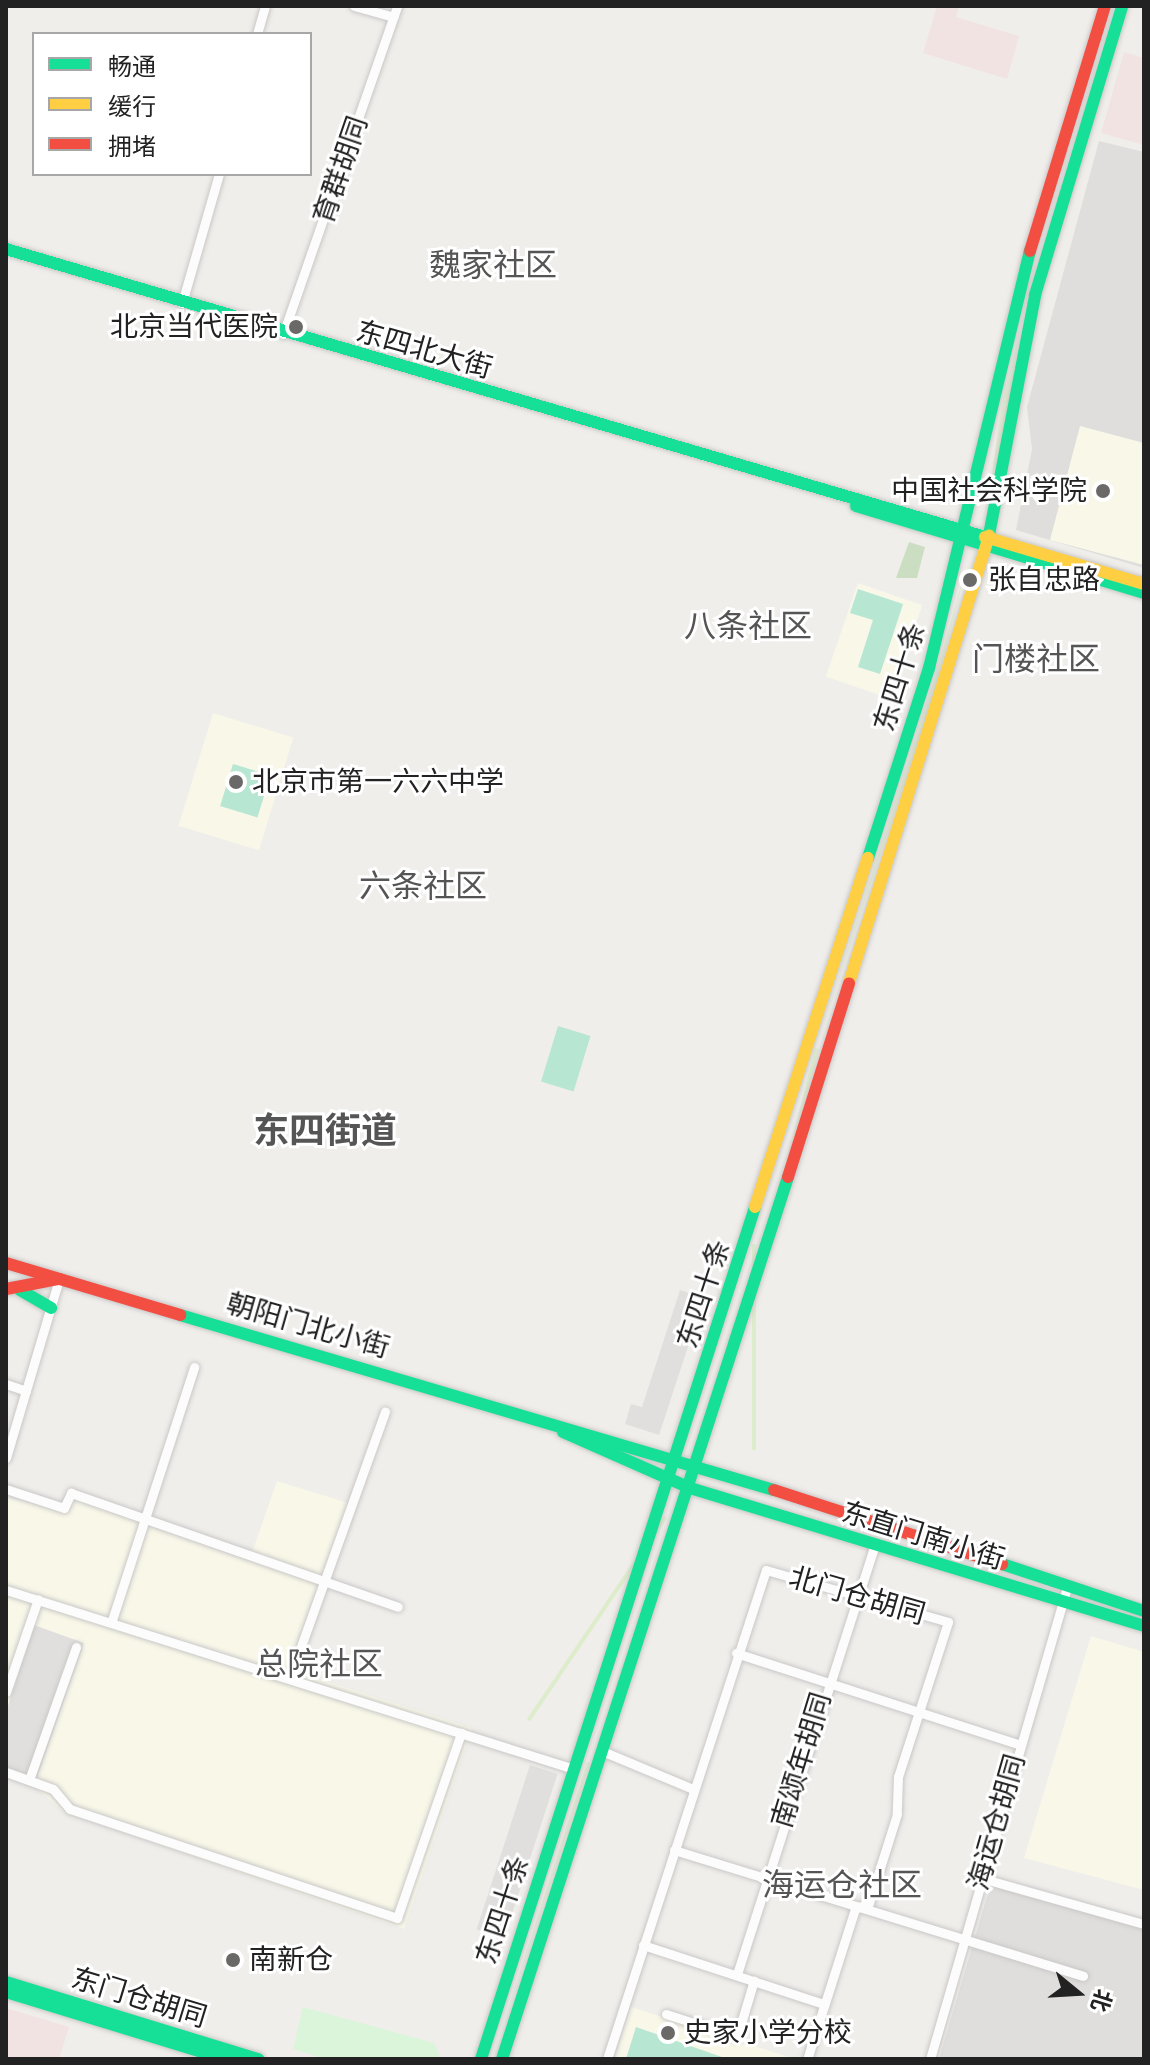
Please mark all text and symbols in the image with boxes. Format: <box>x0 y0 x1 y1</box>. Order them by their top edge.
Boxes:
legend <box>32 32 312 176</box>
text: 畅通 <box>108 53 156 81</box>
text: 缓行 <box>108 93 156 121</box>
street label: 育群胡同 <box>307 112 375 228</box>
text: 拥堵 <box>108 133 156 161</box>
district label: 魏家社区 <box>429 246 557 284</box>
place label: 北京当代医院 <box>110 310 278 344</box>
street label: 东四北大街 <box>352 315 496 385</box>
marker: 北京当代医院 <box>285 316 307 338</box>
place label: 中国社会科学院 <box>891 474 1087 508</box>
marker: 中国社会科学院 <box>1094 482 1112 500</box>
place label: 张自忠路 <box>988 563 1100 597</box>
marker: 张自忠路 <box>959 569 981 591</box>
district label: 八条社区 <box>684 607 812 645</box>
street label: 东四十条 <box>868 619 932 735</box>
district label: 门楼社区 <box>972 640 1100 678</box>
place label: 北京市第一六六中学 <box>252 765 504 799</box>
marker: 北京市第一六六中学 <box>227 773 245 791</box>
district label: 六条社区 <box>359 867 487 905</box>
district label: 东四街道 <box>253 1110 397 1154</box>
street label: 东四十条 <box>671 1236 737 1352</box>
street label: 朝阳门北小街 <box>223 1287 393 1365</box>
street label: 东直门南小街 <box>838 1495 1008 1577</box>
street label: 北门仓胡同 <box>785 1561 929 1631</box>
district label: 总院社区 <box>255 1645 383 1683</box>
street label: 南颂年胡同 <box>765 1688 839 1832</box>
street label: 海运仓胡同 <box>962 1750 1032 1894</box>
street label: 东四十条 <box>470 1852 536 1968</box>
district label: 海运仓社区 <box>762 1866 922 1904</box>
place label: 南新仓 <box>249 1943 333 1977</box>
marker: 南新仓 <box>224 1951 242 1969</box>
north arrow <box>1038 1953 1118 2033</box>
street label: 东门仓胡同 <box>67 1961 211 2035</box>
text: 北 <box>1085 1986 1118 2015</box>
place label: 史家小学分校 <box>684 2016 852 2050</box>
marker: 史家小学分校 <box>659 2024 677 2042</box>

